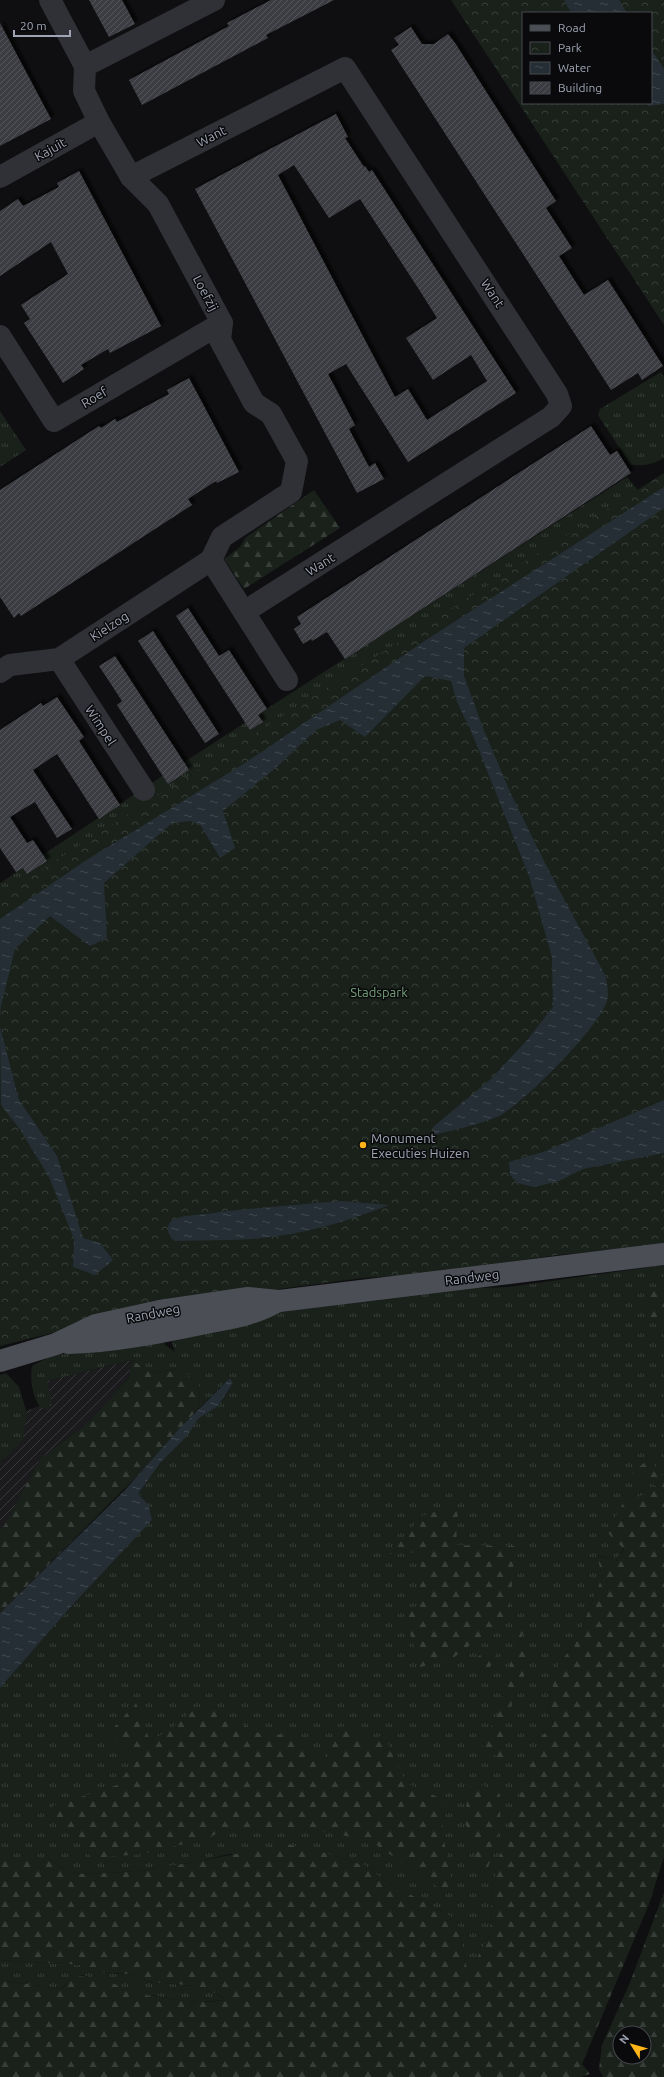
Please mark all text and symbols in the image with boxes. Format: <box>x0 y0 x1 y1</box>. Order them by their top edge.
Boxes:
scale bar <box>14 12 70 38</box>
legend <box>522 12 652 104</box>
text: 20 m <box>20 19 47 32</box>
text: Road <box>558 21 586 34</box>
text: Park <box>558 41 582 54</box>
text: Water <box>558 61 591 74</box>
text: Building <box>558 81 602 94</box>
street label: Want <box>194 123 228 149</box>
street label: Kajuit <box>32 135 68 163</box>
street label: Loefzij <box>191 273 221 313</box>
street label: Want <box>479 276 507 310</box>
street label: Roef <box>78 384 110 410</box>
street label: Want <box>303 550 337 578</box>
street label: Kielzog <box>87 608 131 644</box>
street label: Wimpel <box>83 702 119 748</box>
park label: Stadspark <box>350 985 408 999</box>
place label: Monument Executies Huizen <box>371 1131 470 1160</box>
marker: Monument Executies Huizen <box>358 1140 368 1150</box>
street label: Randweg <box>444 1267 500 1287</box>
street label: Randweg <box>125 1301 181 1325</box>
north arrow <box>612 2025 652 2065</box>
text: N <box>617 2032 631 2046</box>

